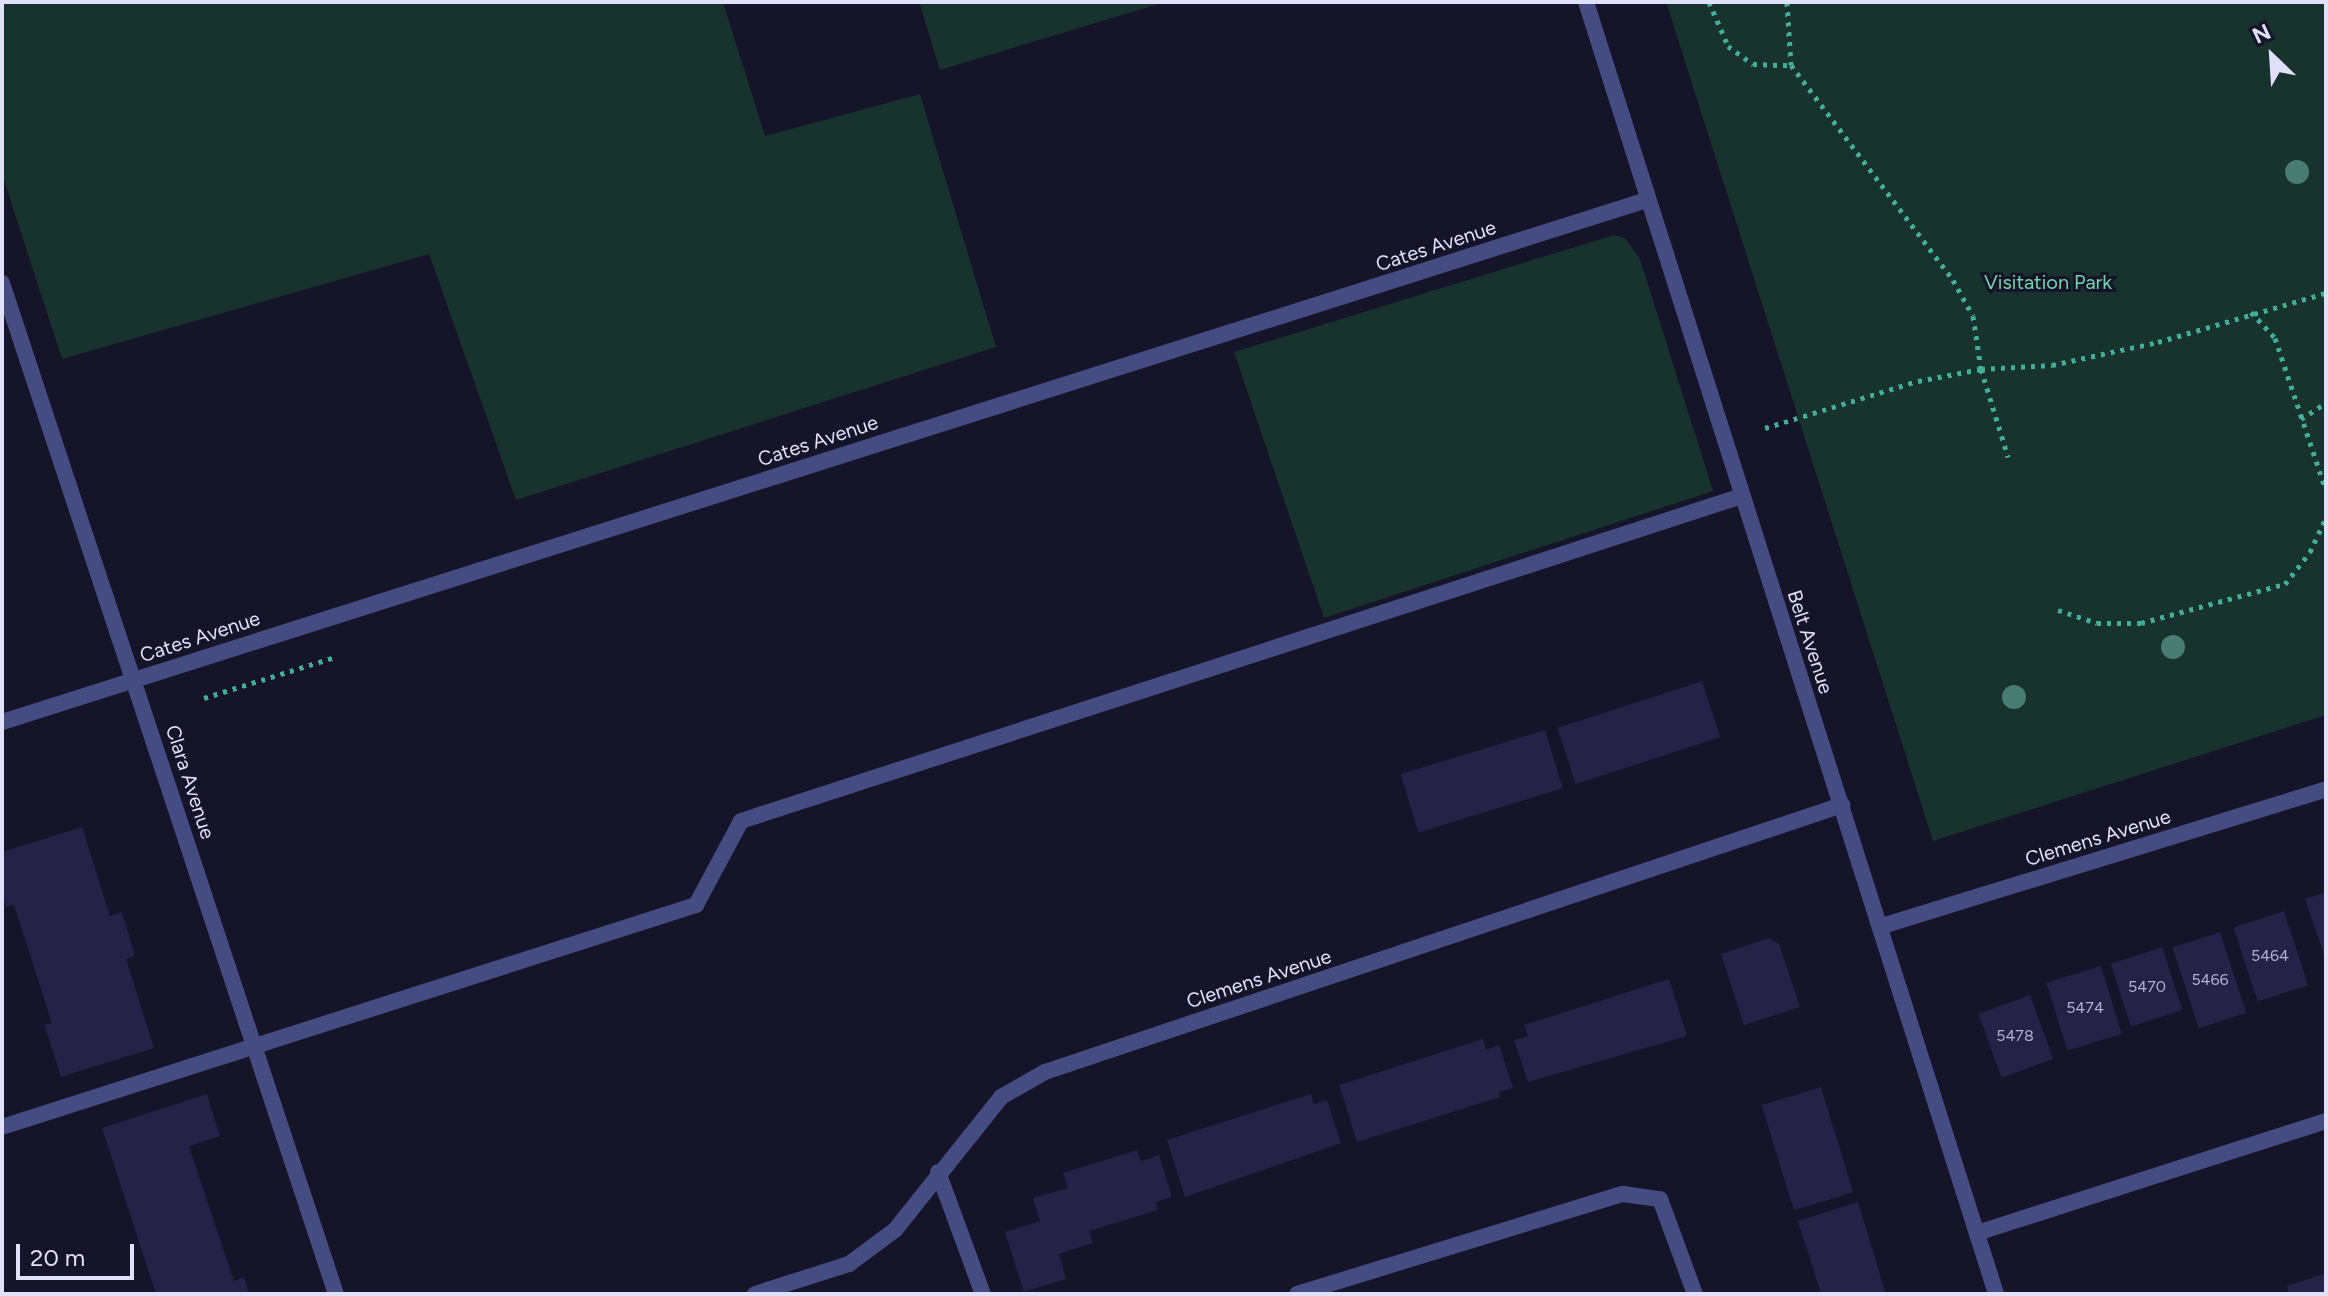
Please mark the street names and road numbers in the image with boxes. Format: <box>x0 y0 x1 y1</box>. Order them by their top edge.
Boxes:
street label: Cates Avenue <box>1373 215 1499 277</box>
street label: Cates Avenue <box>755 410 881 472</box>
street label: Belt Avenue <box>1782 587 1838 697</box>
street label: Cates Avenue <box>137 606 263 668</box>
street label: Clara Avenue <box>160 722 220 842</box>
street label: Clemens Avenue <box>2022 804 2174 872</box>
street label: Clemens Avenue <box>1184 944 1334 1014</box>

